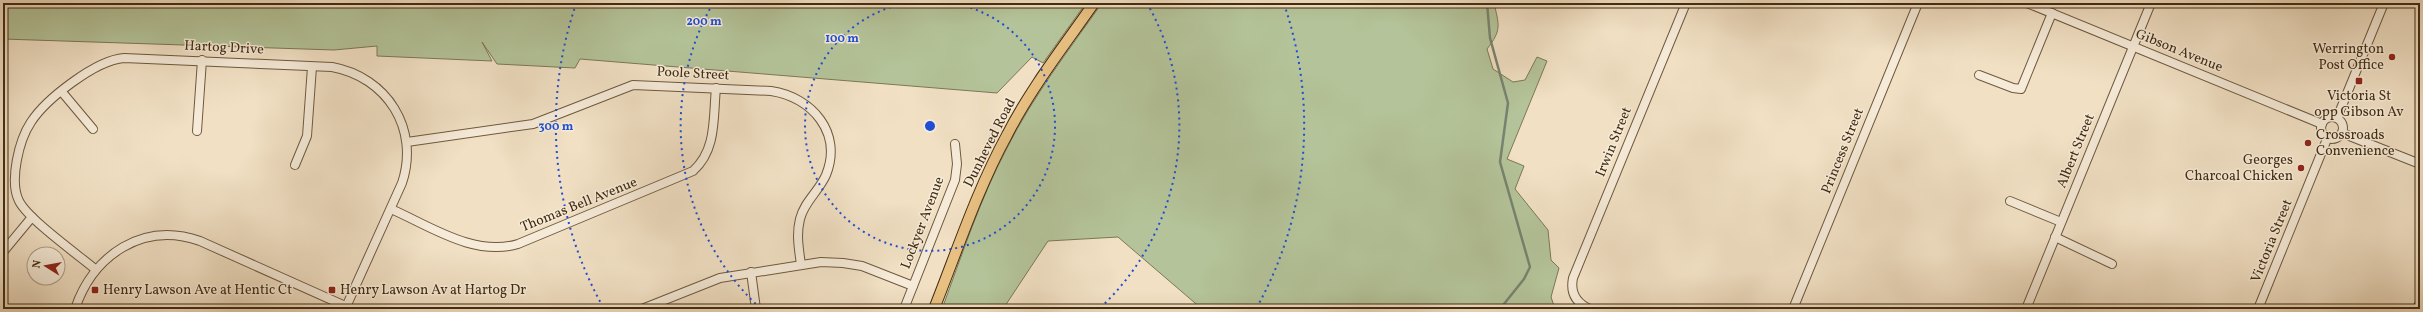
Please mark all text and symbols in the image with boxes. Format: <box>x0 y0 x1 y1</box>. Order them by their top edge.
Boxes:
text: 200 m <box>686 14 722 30</box>
street label: Gibson Avenue <box>2133 25 2226 77</box>
text: 100 m <box>825 31 859 47</box>
street label: Hartog Drive <box>184 36 265 60</box>
place label: Werrington Post Office <box>2312 40 2384 75</box>
marker: Werrington Post Office <box>2387 52 2397 62</box>
street label: Poole Street <box>656 63 730 85</box>
marker: Victoria St opp Gibson Av <box>2354 76 2364 86</box>
place label: Victoria St opp Gibson Av <box>2314 87 2404 122</box>
street label: Dunheved Road <box>959 95 1021 191</box>
street label: Irwin Street <box>1591 104 1637 180</box>
street label: Princess Street <box>1817 105 1869 197</box>
street label: Albert Street <box>2052 111 2100 191</box>
text: 300 m <box>539 119 574 135</box>
centre of rings <box>923 119 937 133</box>
place label: Crossroads Convenience <box>2316 126 2395 161</box>
marker: Crossroads Convenience <box>2303 138 2313 148</box>
place label: Georges Charcoal Chicken <box>2185 151 2293 186</box>
marker: Georges Charcoal Chicken <box>2296 163 2306 173</box>
street label: Thomas Bell Avenue <box>518 173 640 237</box>
street label: Lockyer Avenue <box>897 174 949 272</box>
street label: Victoria Street <box>2247 197 2297 285</box>
north arrow <box>26 246 66 286</box>
text: N <box>30 259 46 270</box>
place label: Henry Lawson Ave at Hentic Ct <box>103 281 292 300</box>
place label: Henry Lawson Av at Hartog Dr <box>340 281 526 300</box>
marker: Henry Lawson Ave at Hentic Ct <box>90 285 100 295</box>
marker: Henry Lawson Av at Hartog Dr <box>327 285 337 295</box>

